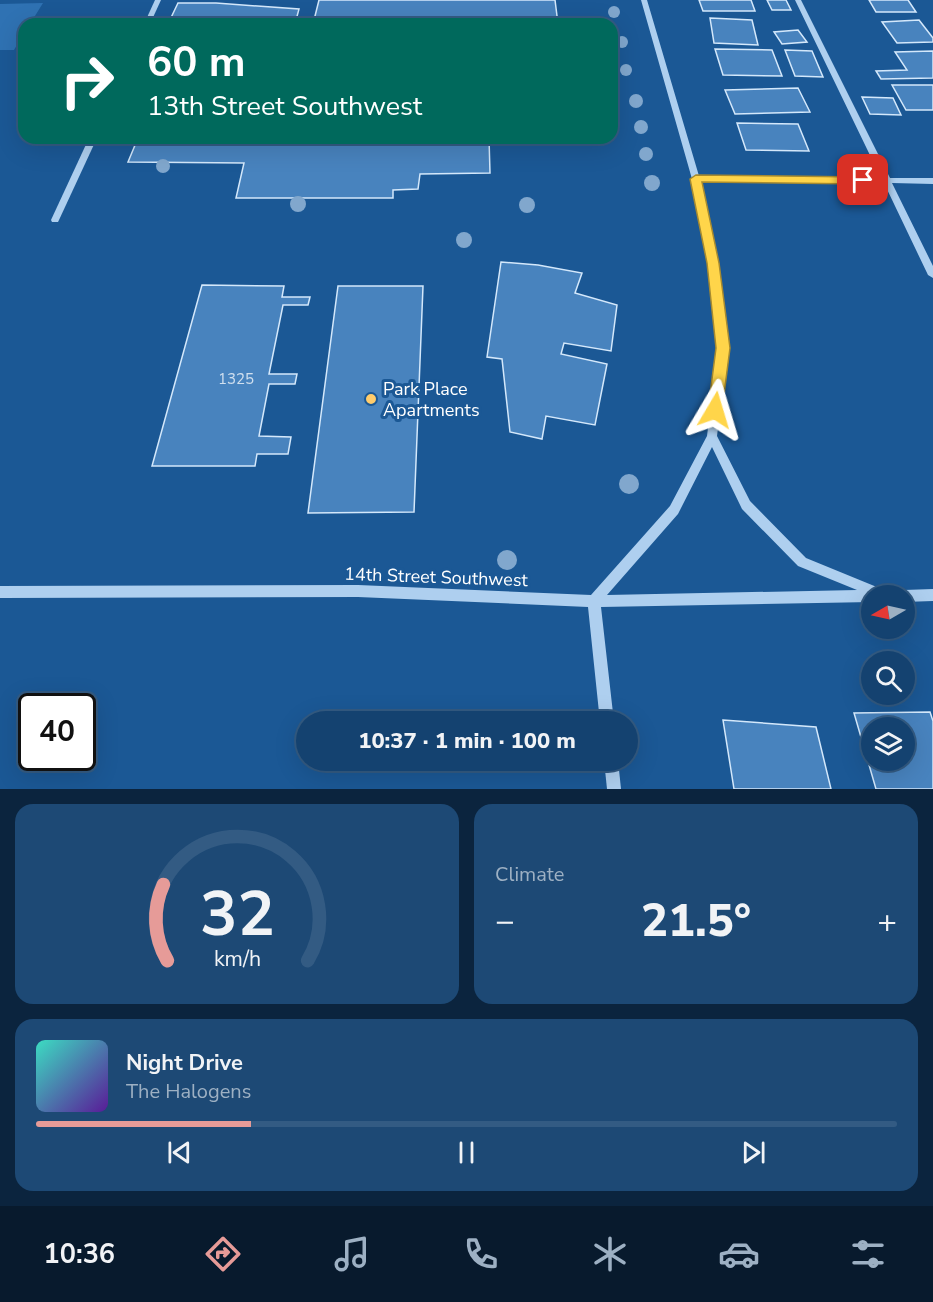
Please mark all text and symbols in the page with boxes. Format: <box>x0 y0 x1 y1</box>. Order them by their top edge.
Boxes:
text: 60 m <box>147 34 246 91</box>
icon: right <box>48 42 126 120</box>
text: 13th Street Southwest <box>147 88 422 125</box>
pin <box>837 154 888 205</box>
icon: arrive <box>846 163 879 196</box>
house number: 1325 <box>218 369 254 389</box>
place label: Park Place Apartments <box>383 377 480 422</box>
position arrow <box>683 378 747 442</box>
marker: Park Place Apartments <box>364 392 378 406</box>
street label: 14th Street Southwest <box>344 562 529 592</box>
north arrow <box>861 585 915 639</box>
map controls <box>861 585 915 771</box>
button: search <box>861 651 915 705</box>
speed limit sign: 40 <box>18 693 96 771</box>
button: layers <box>861 717 915 771</box>
text: 10:37 · 1 min · 100 m <box>358 726 576 756</box>
text: Climate <box>495 861 564 888</box>
text: 32 <box>200 872 274 957</box>
text: 21.5° <box>641 891 751 952</box>
text: − <box>495 899 515 944</box>
text: + <box>877 899 897 944</box>
text: km/h <box>213 944 261 974</box>
text: Night Drive <box>126 1048 243 1078</box>
text: The Halogens <box>126 1078 251 1105</box>
icon: previous <box>163 1136 196 1169</box>
icon: pause <box>450 1136 483 1169</box>
icon: next <box>737 1136 770 1169</box>
icon: directions <box>202 1233 244 1275</box>
icon: music <box>331 1233 373 1275</box>
icon: phone <box>460 1233 502 1275</box>
icon: climate <box>589 1233 631 1275</box>
icon: car <box>718 1233 760 1275</box>
icon: filters <box>847 1233 889 1275</box>
text: 10:36 <box>44 1236 115 1273</box>

